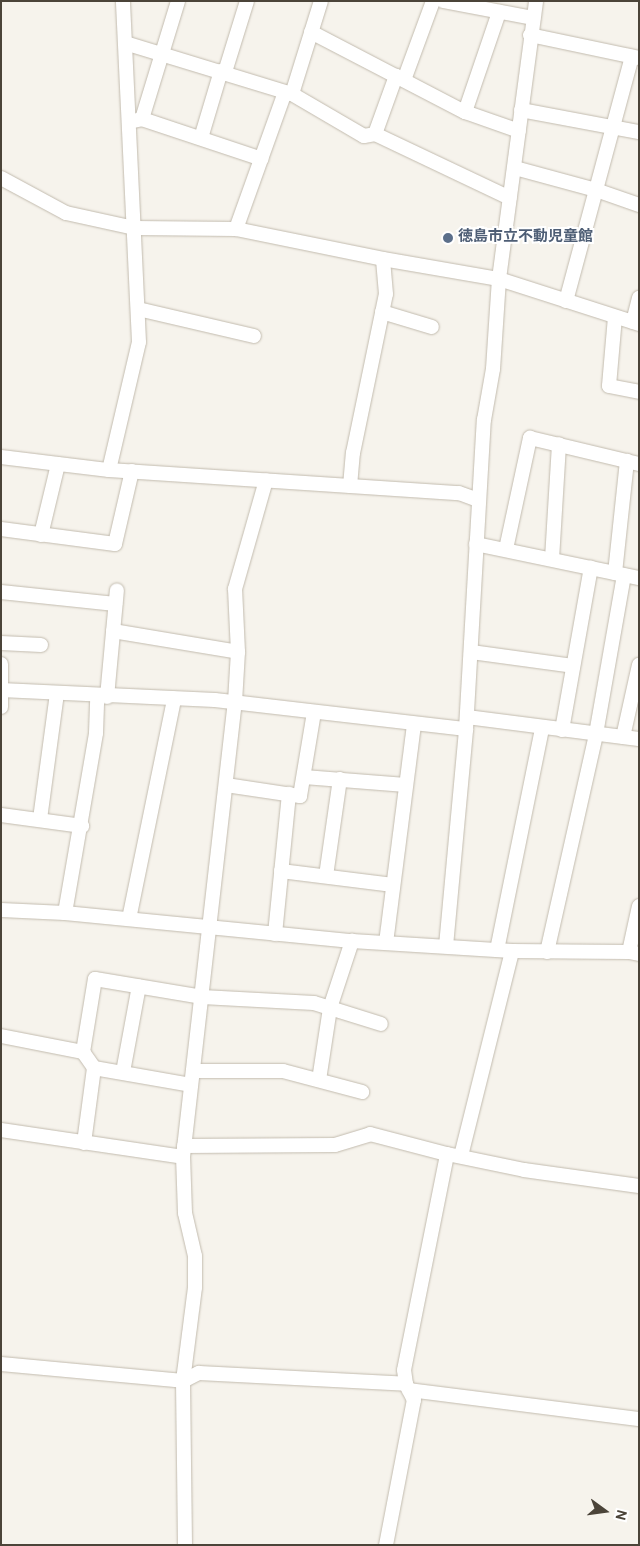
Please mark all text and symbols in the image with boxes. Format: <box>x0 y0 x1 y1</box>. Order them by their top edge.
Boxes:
place label: 徳島市立不動児童館 <box>458 229 593 247</box>
marker: 徳島市立不動児童館 <box>442 232 454 244</box>
north arrow <box>580 1486 630 1536</box>
text: N <box>611 1508 630 1522</box>

